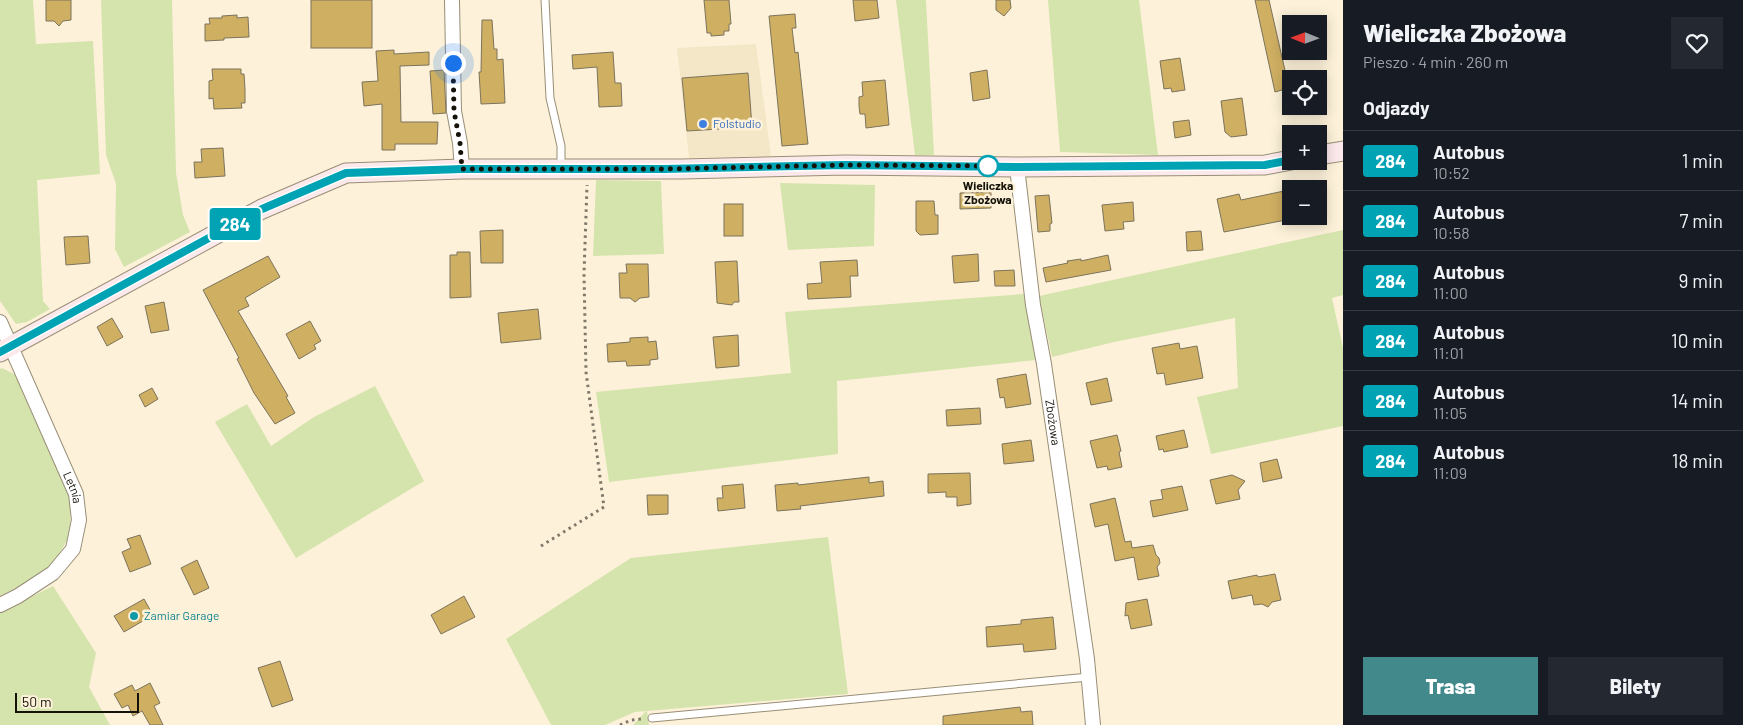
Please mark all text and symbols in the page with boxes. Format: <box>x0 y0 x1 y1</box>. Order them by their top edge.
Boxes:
north arrow <box>1282 15 1328 60</box>
map controls <box>1282 15 1327 225</box>
button: heart <box>1671 17 1723 69</box>
text: Wieliczka Zbożowa <box>1363 18 1566 47</box>
your location <box>441 51 466 76</box>
text: Pieszo · 4 min · 260 m <box>1363 52 1508 71</box>
button: locate <box>1282 70 1327 115</box>
text: Odjazdy <box>1363 96 1429 119</box>
place label: Folstudio <box>713 116 761 130</box>
marker: Folstudio <box>697 118 709 130</box>
button: + <box>1282 125 1327 170</box>
text: Autobus <box>1433 140 1504 163</box>
text: 1 min <box>1682 149 1723 172</box>
text: 284 <box>1375 150 1406 172</box>
marker: Wieliczka Zbożowa <box>977 155 999 177</box>
text: 10:52 <box>1433 163 1470 182</box>
place label: Wieliczka Zbożowa <box>963 178 1013 206</box>
button: − <box>1282 180 1327 225</box>
text: Autobus <box>1433 200 1504 223</box>
line badge: 284 <box>206 208 264 240</box>
text: 7 min <box>1679 209 1723 232</box>
text: 284 <box>1375 210 1406 232</box>
text: 284 <box>220 213 250 235</box>
text: 10:58 <box>1433 223 1470 242</box>
text: Autobus <box>1433 260 1504 283</box>
text: 9 min <box>1679 269 1723 292</box>
text: 284 <box>1375 270 1406 292</box>
text: 11:00 <box>1433 283 1468 302</box>
text: Autobus <box>1433 320 1504 343</box>
text: 10 min <box>1671 329 1723 352</box>
text: 284 <box>1375 330 1406 352</box>
text: 11:01 <box>1433 343 1464 362</box>
text: Autobus <box>1433 380 1504 403</box>
text: 14 min <box>1671 389 1723 412</box>
text: 284 <box>1375 390 1406 412</box>
street label: Zbożowa <box>1043 399 1064 446</box>
text: 11:05 <box>1433 403 1467 422</box>
text: Autobus <box>1433 440 1504 463</box>
text: 18 min <box>1672 449 1723 472</box>
text: 284 <box>1375 450 1406 472</box>
text: 11:09 <box>1433 463 1467 482</box>
street label: Letnia <box>61 469 85 504</box>
place label: Zamiar Garage <box>144 608 219 622</box>
marker: Zamiar Garage <box>128 610 140 622</box>
button: Trasa <box>1363 657 1538 715</box>
button: Bilety <box>1548 657 1723 715</box>
scale bar <box>15 690 139 713</box>
text: 50 m <box>22 693 51 710</box>

